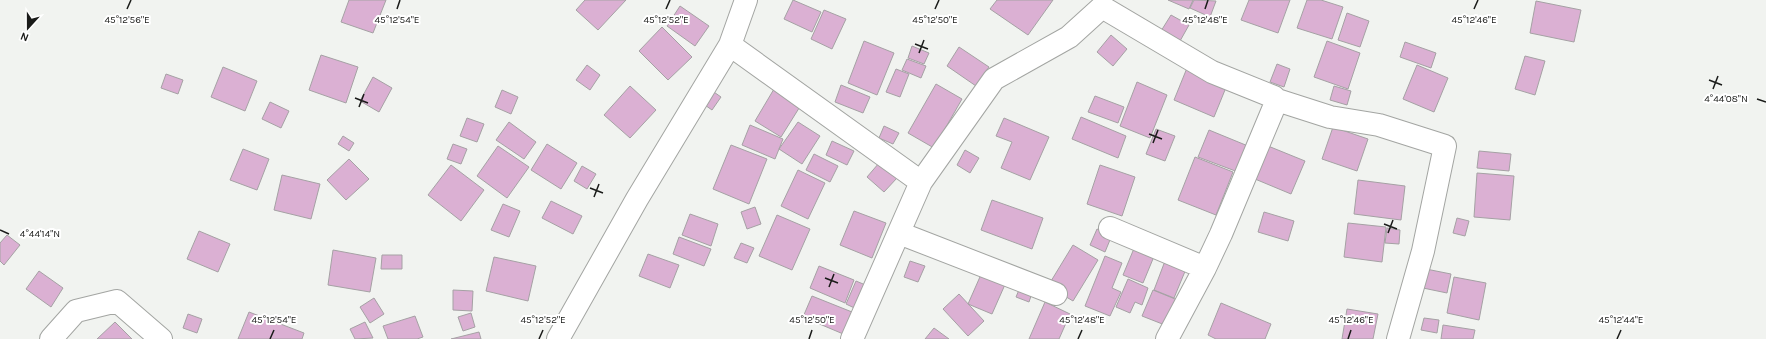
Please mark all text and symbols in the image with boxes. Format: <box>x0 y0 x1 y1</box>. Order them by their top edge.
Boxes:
north arrow <box>8 8 48 48</box>
text: 45°12'56"E <box>104 14 150 26</box>
text: 45°12'54"E <box>375 14 420 26</box>
text: 45°12'52"E <box>643 14 689 26</box>
text: 45°12'50"E <box>912 14 958 26</box>
text: 45°12'48"E <box>1182 14 1228 26</box>
text: 45°12'46"E <box>1451 14 1497 26</box>
text: N <box>19 29 31 44</box>
text: 4°44'08"N <box>1704 93 1748 105</box>
text: 4°44'14"N <box>20 228 60 240</box>
text: 45°12'54"E <box>252 314 297 326</box>
text: 45°12'52"E <box>520 314 566 326</box>
text: 45°12'50"E <box>789 314 835 326</box>
text: 45°12'48"E <box>1059 314 1105 326</box>
text: 45°12'46"E <box>1328 314 1374 326</box>
text: 45°12'44"E <box>1599 314 1643 326</box>

